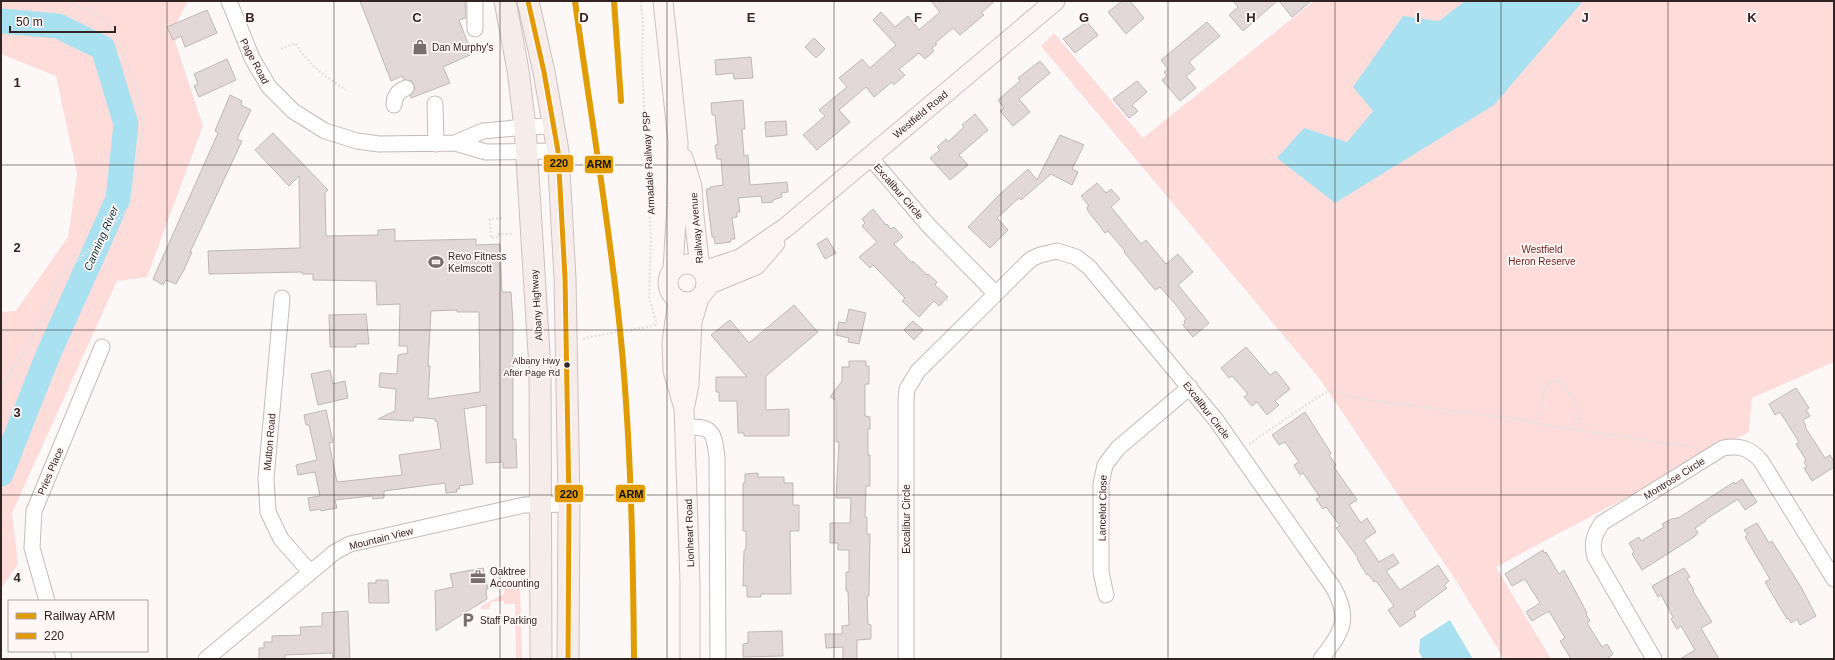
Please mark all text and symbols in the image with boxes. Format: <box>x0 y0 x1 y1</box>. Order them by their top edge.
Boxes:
scale bar <box>10 8 115 34</box>
text: B <box>245 10 255 25</box>
text: C <box>412 10 422 25</box>
text: D <box>579 10 589 25</box>
text: E <box>747 10 756 25</box>
text: F <box>914 10 922 25</box>
text: G <box>1079 10 1089 25</box>
text: H <box>1246 10 1256 25</box>
text: I <box>1416 10 1420 25</box>
text: J <box>1581 10 1589 25</box>
text: K <box>1747 10 1757 25</box>
text: 50 m <box>16 15 43 29</box>
street label: Page Road <box>238 37 271 86</box>
shop icon: Dan Murphy's <box>411 38 429 56</box>
place label: Dan Murphy's <box>432 42 493 53</box>
text: 1 <box>13 75 21 90</box>
street label: Westfield Road <box>891 88 950 140</box>
street label: Armadale Railway PSP <box>640 111 657 215</box>
line badge: 220 <box>543 154 574 173</box>
line badge: ARM <box>584 155 614 174</box>
text: 220 <box>550 157 568 169</box>
text: ARM <box>586 158 612 170</box>
street label: Excalibur Circle <box>872 162 926 221</box>
street label: Railway Avenue <box>688 192 705 264</box>
water label: Canning River <box>81 203 121 272</box>
text: 2 <box>13 240 21 255</box>
park label: Westfield Heron Reserve <box>1508 244 1576 267</box>
place label: Revo Fitness Kelmscott <box>448 251 506 274</box>
sports icon: Revo Fitness Kelmscott <box>427 253 445 271</box>
street label: Albany Highway <box>529 269 544 341</box>
place label: Albany Hwy After Page Rd <box>503 356 560 378</box>
marker: Albany Hwy After Page Rd <box>562 360 572 370</box>
street label: Excalibur Circle <box>1181 380 1233 441</box>
text: 3 <box>13 405 21 420</box>
street label: Mutton Road <box>262 413 277 471</box>
street label: Pries Place <box>36 445 66 497</box>
street label: Montrose Circle <box>1642 455 1707 502</box>
street label: Lancelot Close <box>1096 474 1109 541</box>
line badge: 220 <box>554 484 584 503</box>
line badge: ARM <box>615 484 646 503</box>
street label: Excalibur Circle <box>901 484 912 554</box>
text: 220 <box>560 488 578 500</box>
text: ARM <box>618 488 644 500</box>
street label: Lionheart Road <box>683 499 696 567</box>
street label: Mountain View <box>348 525 415 552</box>
place label: Oaktree Accounting <box>490 566 539 589</box>
office icon: Oaktree Accounting <box>469 568 487 586</box>
text: 4 <box>13 570 21 585</box>
legend <box>8 600 148 652</box>
text: Railway ARM <box>44 609 115 623</box>
parking icon: Staff Parking <box>459 611 477 629</box>
place label: Staff Parking <box>480 615 537 626</box>
text: 220 <box>44 629 64 643</box>

